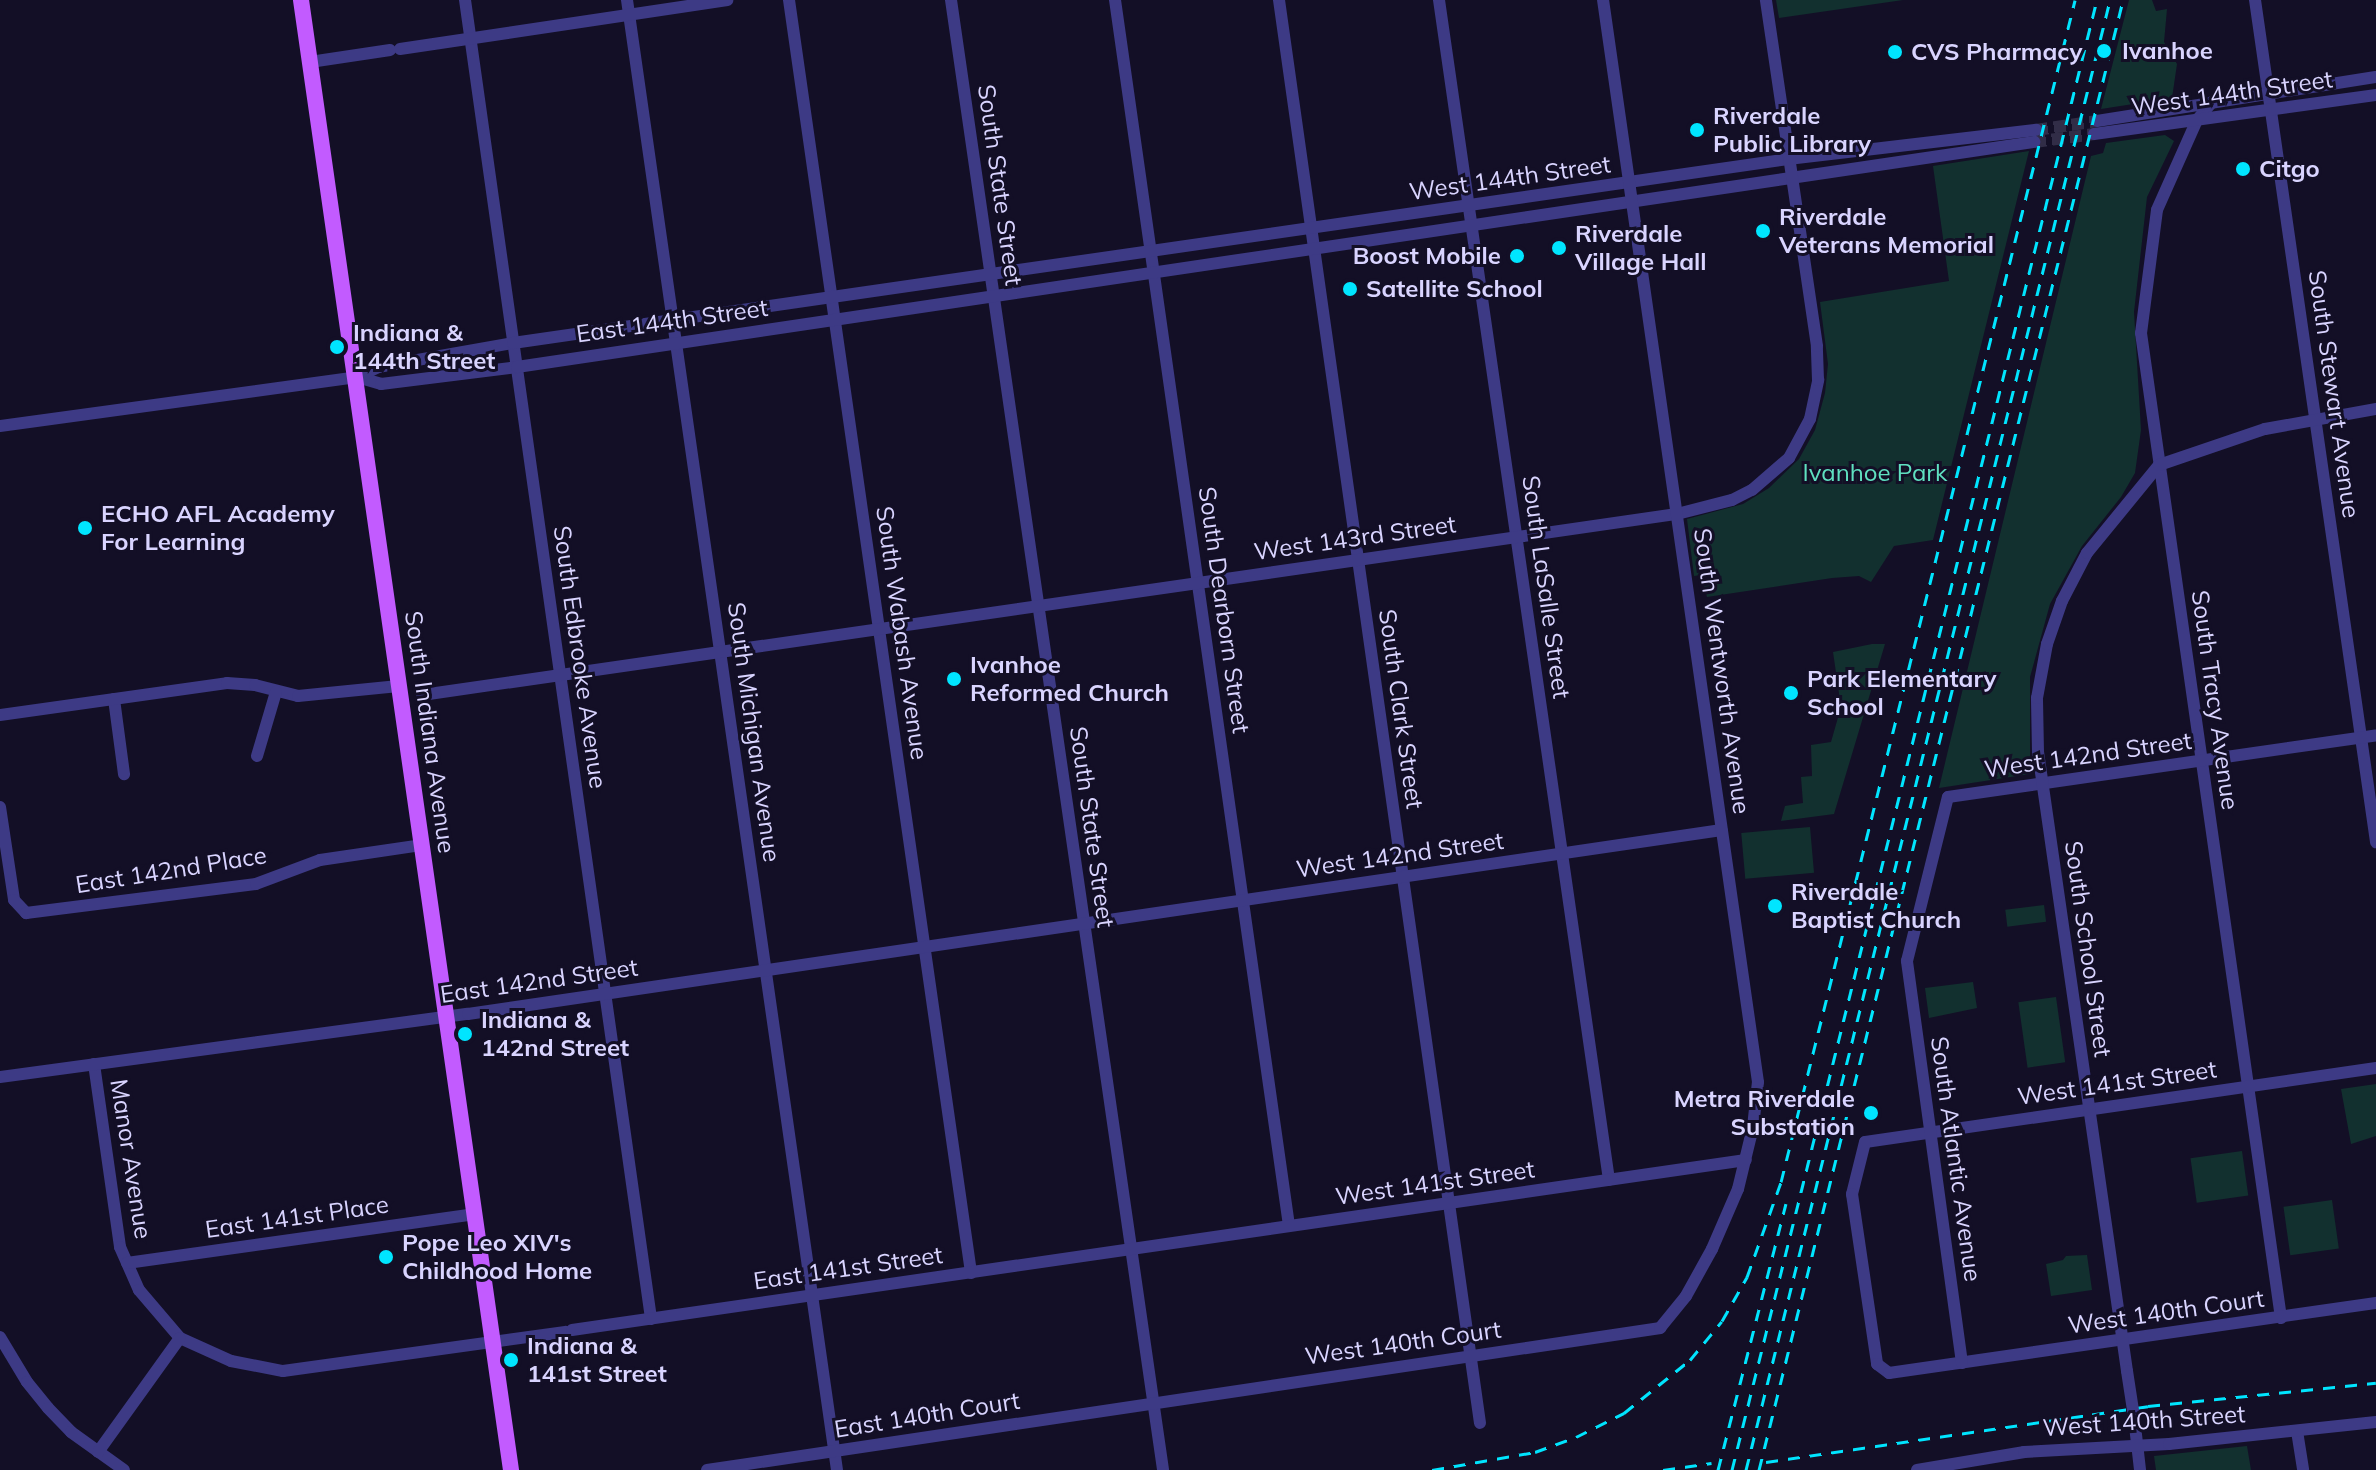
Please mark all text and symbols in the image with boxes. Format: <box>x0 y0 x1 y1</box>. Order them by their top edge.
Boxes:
place label: Ivanhoe <box>2122 37 2213 65</box>
place label: CVS Pharmacy <box>1911 38 2083 66</box>
marker: Ivanhoe <box>2093 40 2115 62</box>
marker: CVS Pharmacy <box>1886 43 1904 61</box>
street label: West 144th Street <box>2129 65 2335 121</box>
street label: South State Street <box>972 83 1028 287</box>
place label: Riverdale Public Library <box>1713 102 1871 158</box>
marker: Riverdale Public Library <box>1688 121 1706 139</box>
street label: West 144th Street <box>1407 150 1613 206</box>
place label: Citgo <box>2259 155 2320 183</box>
marker: Citgo <box>2234 160 2252 178</box>
place label: Riverdale Veterans Memorial <box>1779 203 1994 259</box>
place label: Riverdale Village Hall <box>1575 220 1707 276</box>
marker: Riverdale Veterans Memorial <box>1754 222 1772 240</box>
marker: Riverdale Village Hall <box>1550 239 1568 257</box>
place label: Boost Mobile <box>1353 242 1501 270</box>
marker: Boost Mobile <box>1508 247 1526 265</box>
street label: South Stewart Avenue <box>2302 268 2366 520</box>
place label: Satellite School <box>1366 275 1543 303</box>
marker: Satellite School <box>1341 280 1359 298</box>
street label: East 144th Street <box>574 293 770 349</box>
place label: Indiana & 144th Street <box>353 319 495 375</box>
marker: Indiana & 144th Street <box>328 338 346 356</box>
park label: Ivanhoe Park <box>1803 459 1947 487</box>
street label: South LaSalle Street <box>1516 474 1576 700</box>
street label: South Dearborn Street <box>1192 485 1256 735</box>
place label: ECHO AFL Academy For Learning <box>101 500 335 556</box>
street label: South Wabash Avenue <box>870 504 934 762</box>
street label: West 143rd Street <box>1252 510 1458 566</box>
marker: ECHO AFL Academy For Learning <box>76 519 94 537</box>
street label: South Edbrooke Avenue <box>547 524 613 790</box>
street label: South Wentworth Avenue <box>1688 526 1756 816</box>
street label: South Tracy Avenue <box>2185 588 2245 812</box>
street label: South Michigan Avenue <box>722 600 786 864</box>
street label: South Clark Street <box>1373 607 1429 811</box>
street label: South Indiana Avenue <box>399 609 461 855</box>
place label: Ivanhoe Reformed Church <box>970 651 1169 707</box>
place label: Park Elementary School <box>1807 665 1997 721</box>
marker: Ivanhoe Reformed Church <box>945 670 963 688</box>
marker: Park Elementary School <box>1782 684 1800 702</box>
street label: South State Street <box>1064 725 1120 929</box>
street label: West 142nd Street <box>1982 726 2194 784</box>
street label: West 142nd Street <box>1294 826 1506 884</box>
street label: South School Street <box>2059 839 2117 1059</box>
street label: East 142nd Place <box>73 841 269 899</box>
place label: Riverdale Baptist Church <box>1791 878 1961 934</box>
marker: Riverdale Baptist Church <box>1766 897 1784 915</box>
street label: East 142nd Street <box>438 953 640 1009</box>
place label: Indiana & 142nd Street <box>481 1006 629 1062</box>
marker: Indiana & 142nd Street <box>456 1025 474 1043</box>
street label: South Atlantic Avenue <box>1925 1035 1987 1283</box>
street label: West 141st Street <box>2016 1055 2218 1111</box>
street label: Manor Avenue <box>104 1077 158 1241</box>
place label: Metra Riverdale Substation <box>1674 1085 1855 1141</box>
marker: Metra Riverdale Substation <box>1862 1104 1880 1122</box>
street label: West 141st Street <box>1334 1155 1536 1211</box>
street label: East 141st Place <box>203 1190 391 1244</box>
place label: Pope Leo XIV's Childhood Home <box>402 1229 592 1285</box>
street label: East 141st Street <box>752 1240 944 1296</box>
marker: Pope Leo XIV's Childhood Home <box>377 1248 395 1266</box>
street label: West 140th Court <box>2066 1284 2266 1340</box>
street label: West 140th Court <box>1303 1315 1503 1371</box>
place label: Indiana & 141st Street <box>527 1332 667 1388</box>
marker: Indiana & 141st Street <box>502 1351 520 1369</box>
street label: East 140th Court <box>832 1386 1022 1444</box>
street label: West 140th Street <box>2042 1400 2246 1442</box>

